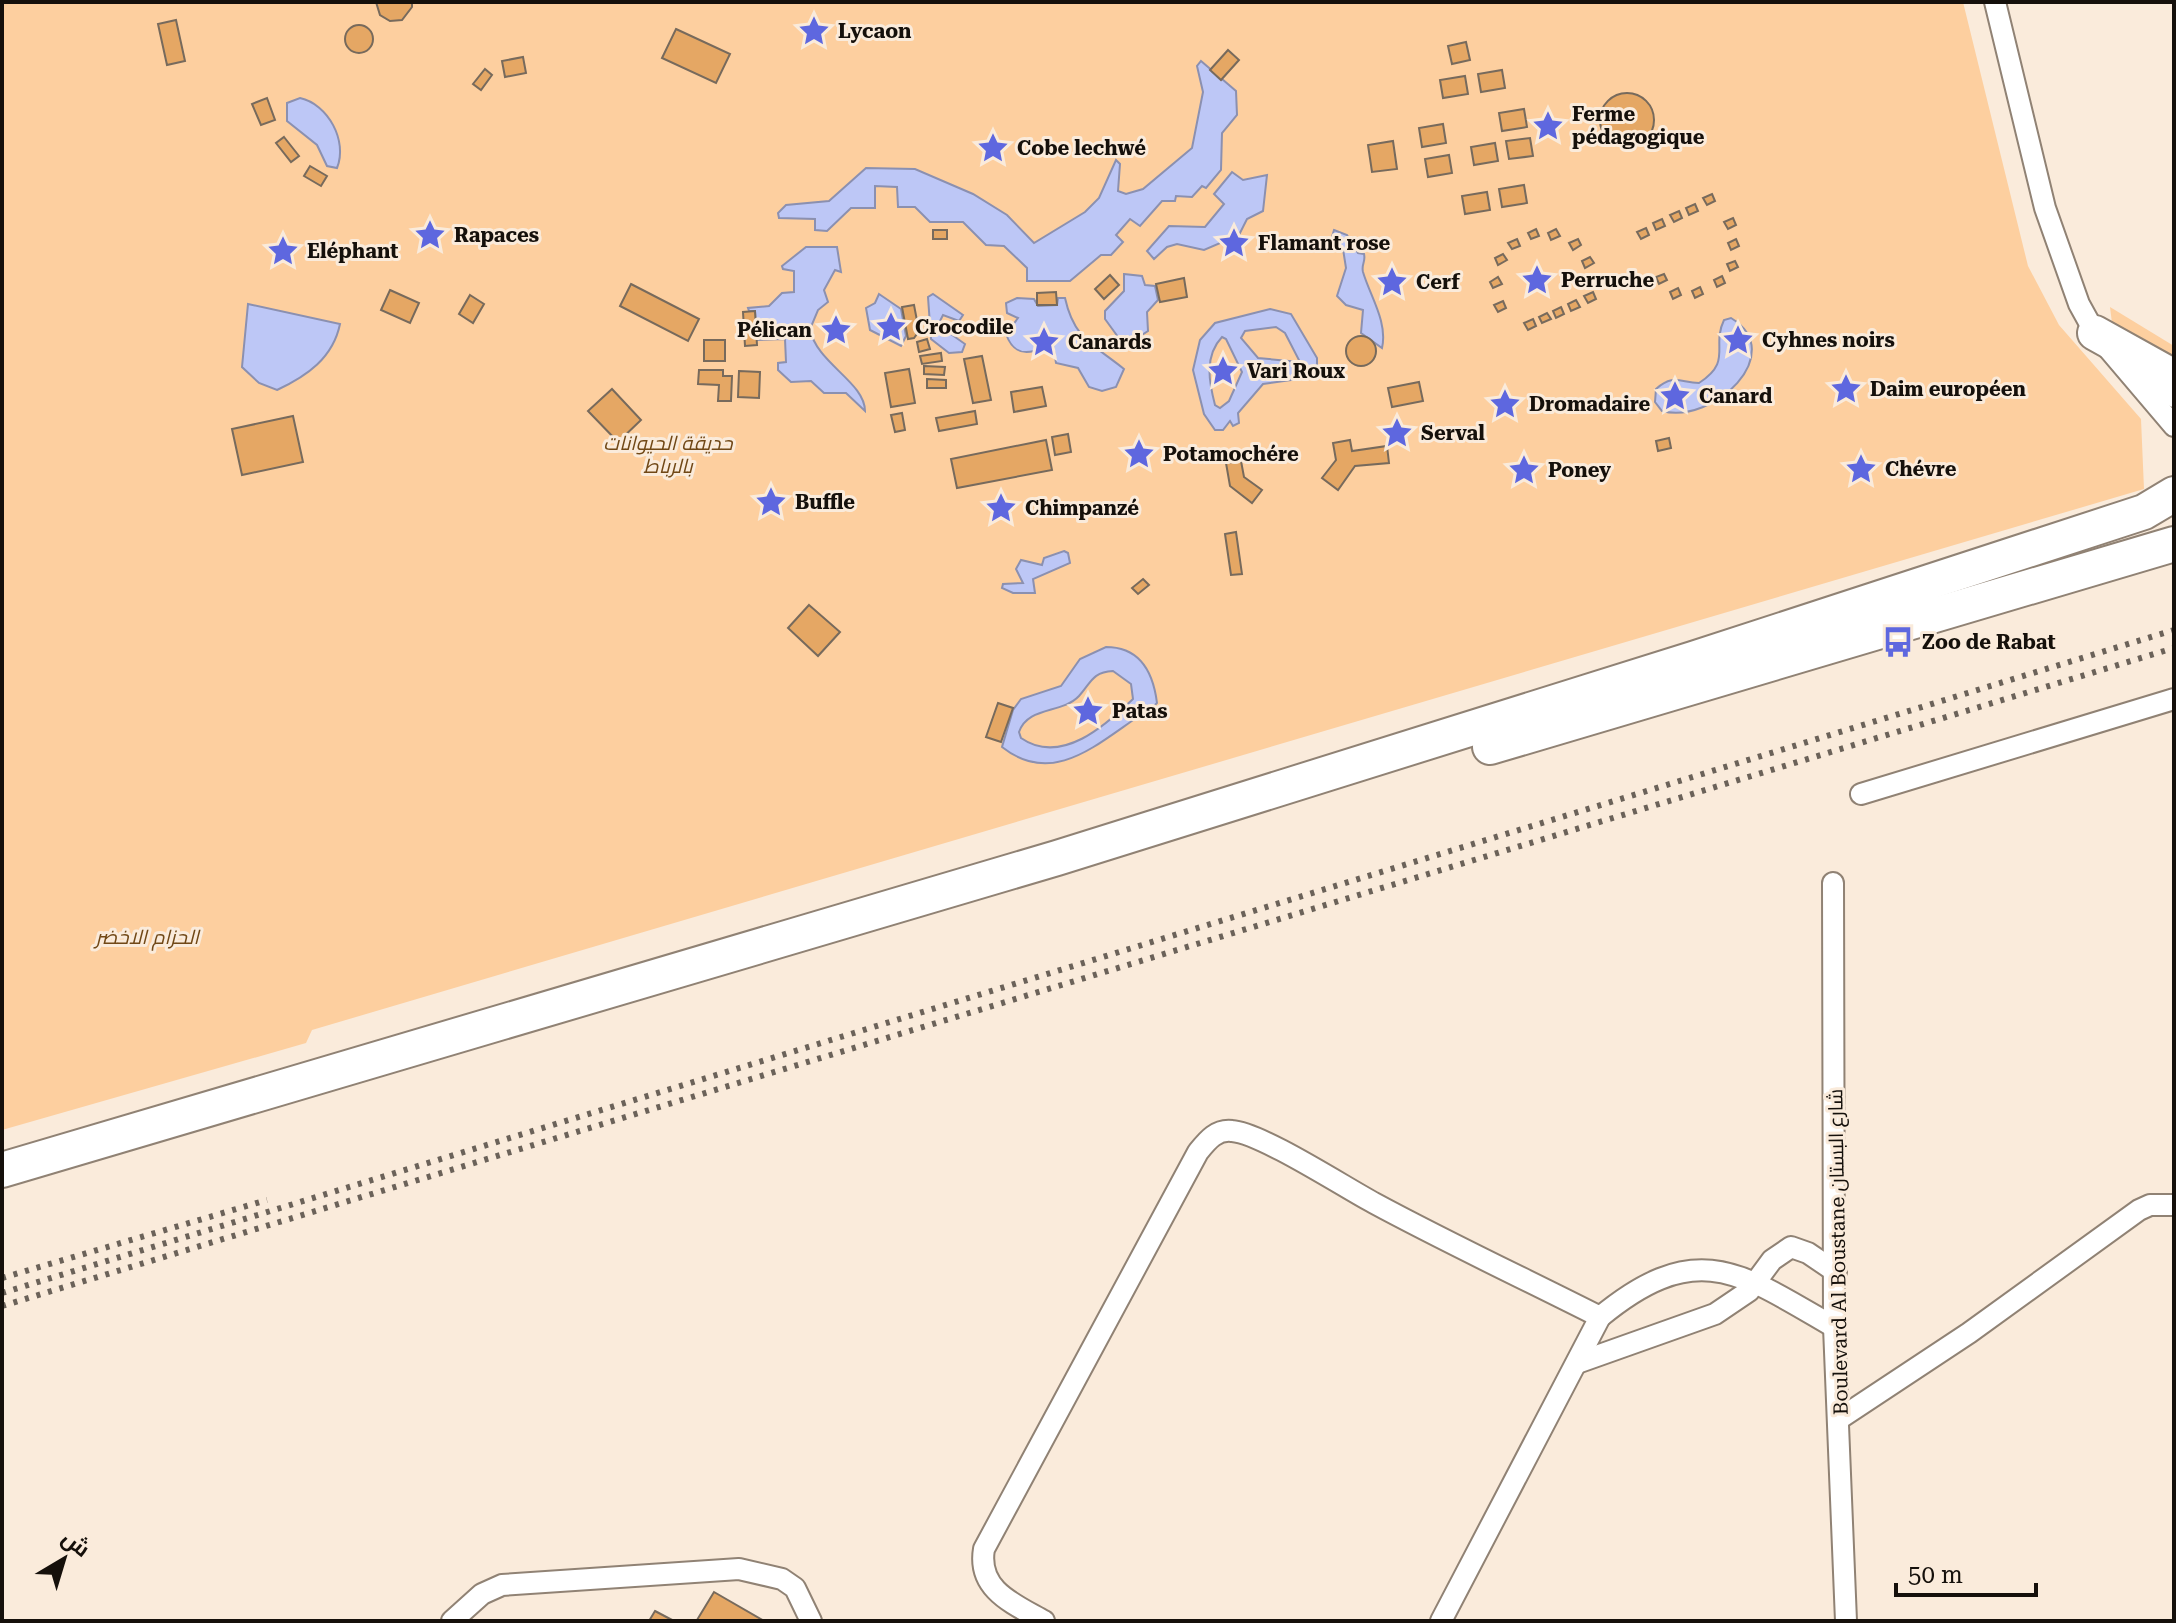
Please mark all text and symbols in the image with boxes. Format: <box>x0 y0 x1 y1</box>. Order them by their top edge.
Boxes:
place icon: Lycaon <box>797 14 831 48</box>
place label: Lycaon <box>838 19 912 43</box>
place label: Ferme pédagogique <box>1572 102 1705 149</box>
place icon: Ferme pédagogique <box>1531 109 1565 143</box>
place icon: Cobe lechwé <box>976 131 1010 165</box>
place label: Cobe lechwé <box>1017 136 1146 160</box>
place icon: Rapaces <box>413 218 447 252</box>
place label: Rapaces <box>454 223 539 247</box>
place icon: Flamant rose <box>1217 226 1251 260</box>
place label: Flamant rose <box>1258 231 1391 255</box>
place icon: Eléphant <box>266 234 300 268</box>
place label: Eléphant <box>307 239 398 263</box>
place icon: Perruche <box>1520 263 1554 297</box>
place icon: Cerf <box>1375 265 1409 299</box>
place label: Perruche <box>1561 268 1654 292</box>
place label: Cerf <box>1416 270 1460 294</box>
place icon: Crocodile <box>874 310 908 344</box>
place icon: Pélican <box>819 313 853 347</box>
place label: Crocodile <box>915 315 1014 339</box>
place label: Pélican <box>737 318 813 342</box>
place icon: Cyhnes noirs <box>1721 323 1755 357</box>
place icon: Canards <box>1027 325 1061 359</box>
place label: Cyhnes noirs <box>1762 328 1895 352</box>
place label: Canards <box>1068 330 1152 354</box>
place icon: Vari Roux <box>1206 354 1240 388</box>
place label: Vari Roux <box>1247 359 1345 383</box>
place icon: Daim européen <box>1829 372 1863 406</box>
place label: Daim européen <box>1870 377 2026 401</box>
place icon: Canard <box>1658 379 1692 413</box>
place label: Canard <box>1699 384 1773 408</box>
place icon: Dromadaire <box>1488 387 1522 421</box>
place label: Dromadaire <box>1529 392 1651 416</box>
place icon: Serval <box>1380 416 1414 450</box>
place label: Serval <box>1421 421 1485 445</box>
park label: حديقة الحيوانات بالرباط <box>603 431 734 478</box>
place icon: Potamochére <box>1122 437 1156 471</box>
place label: Potamochére <box>1163 442 1299 466</box>
place icon: Chévre <box>1844 452 1878 486</box>
place icon: Poney <box>1507 453 1541 487</box>
place label: Chévre <box>1885 457 1957 481</box>
place label: Poney <box>1548 458 1611 482</box>
place icon: Buffle <box>754 485 788 519</box>
place label: Buffle <box>795 490 855 514</box>
place icon: Chimpanzé <box>984 491 1018 525</box>
place label: Chimpanzé <box>1025 496 1139 520</box>
bus stop icon: Zoo de Rabat <box>1881 625 1915 659</box>
place label: Zoo de Rabat <box>1922 630 2056 654</box>
place icon: Patas <box>1071 694 1105 728</box>
place label: Patas <box>1112 699 1167 723</box>
park label: الحزام الاخضر <box>92 925 201 951</box>
street label: Boulevard Al Boustane شارع البستان <box>1823 1089 1855 1415</box>
north arrow <box>24 1519 104 1599</box>
text: ش <box>57 1525 95 1563</box>
scale bar <box>1896 1547 2036 1597</box>
text: 50 m <box>1908 1561 1963 1589</box>

